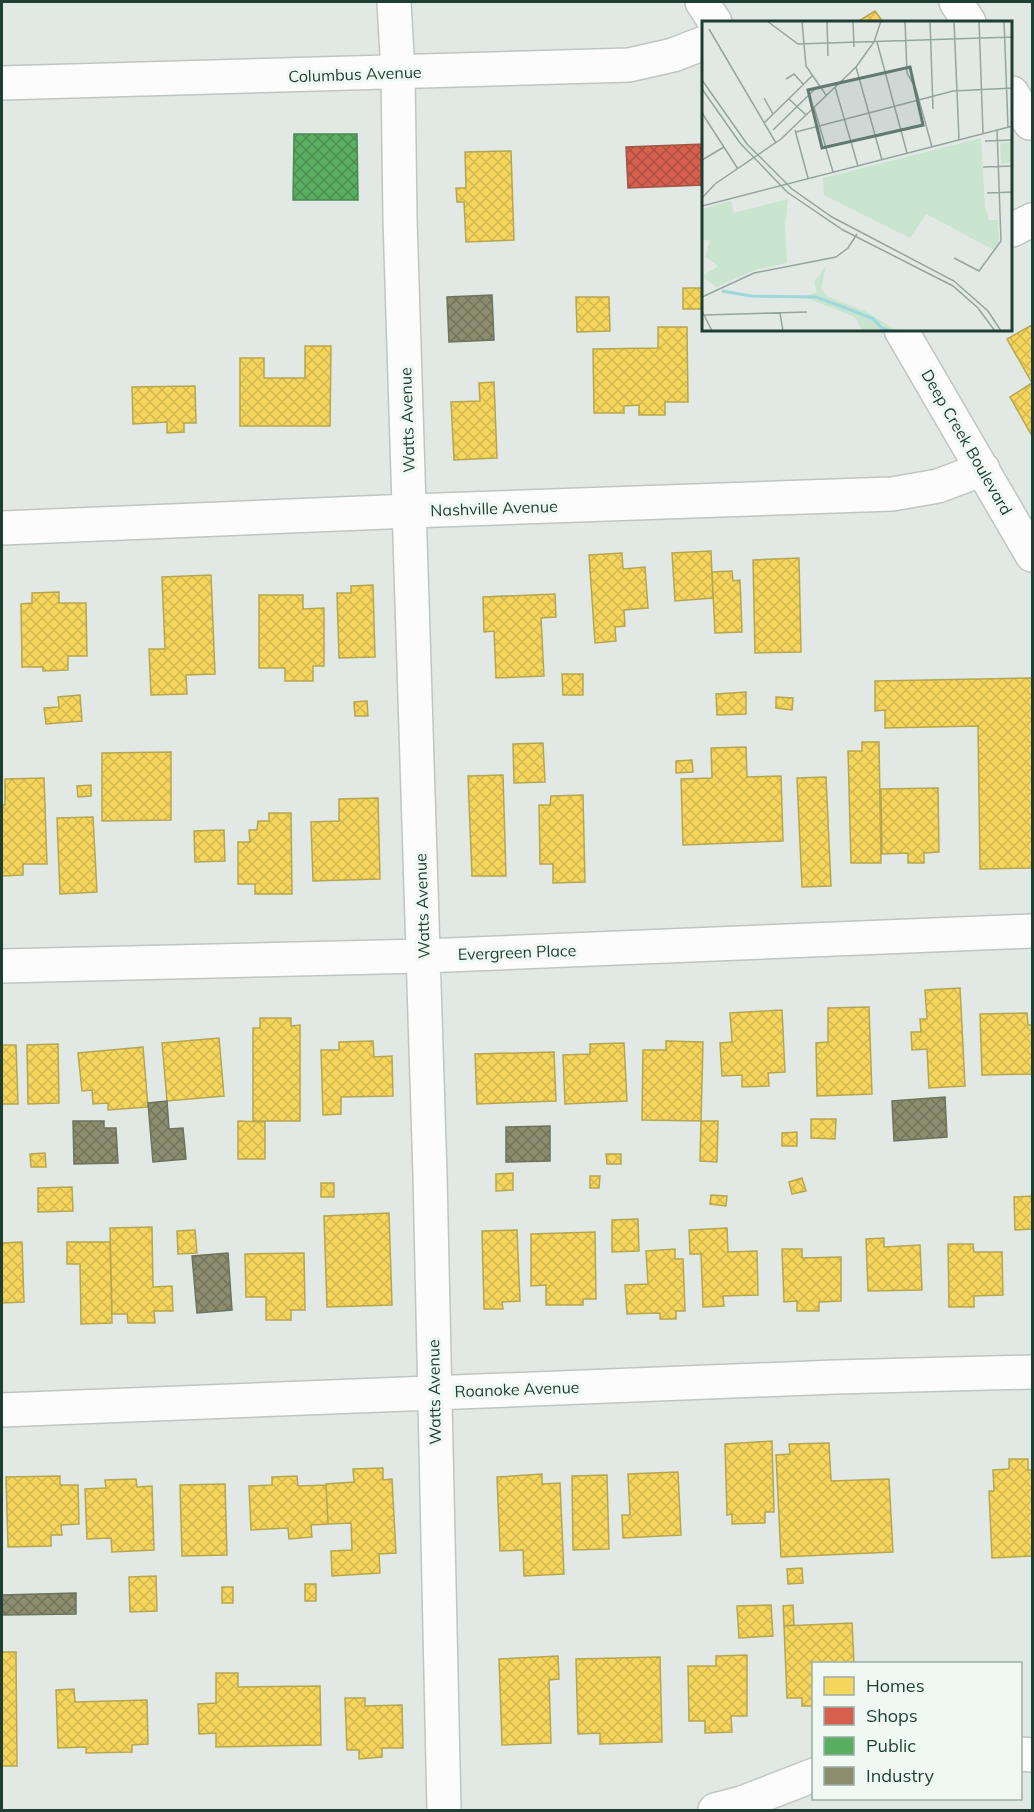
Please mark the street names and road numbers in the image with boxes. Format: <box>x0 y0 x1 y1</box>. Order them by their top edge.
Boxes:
street label: Columbus Avenue <box>288 62 422 86</box>
street label: Deep Creek Boulevard <box>917 366 1017 518</box>
street label: Watts Avenue <box>395 367 419 473</box>
street label: Nashville Avenue <box>430 496 558 520</box>
street label: Watts Avenue <box>410 853 434 959</box>
street label: Evergreen Place <box>457 940 577 964</box>
street label: Watts Avenue <box>423 1339 445 1445</box>
street label: Roanoke Avenue <box>454 1377 580 1401</box>

